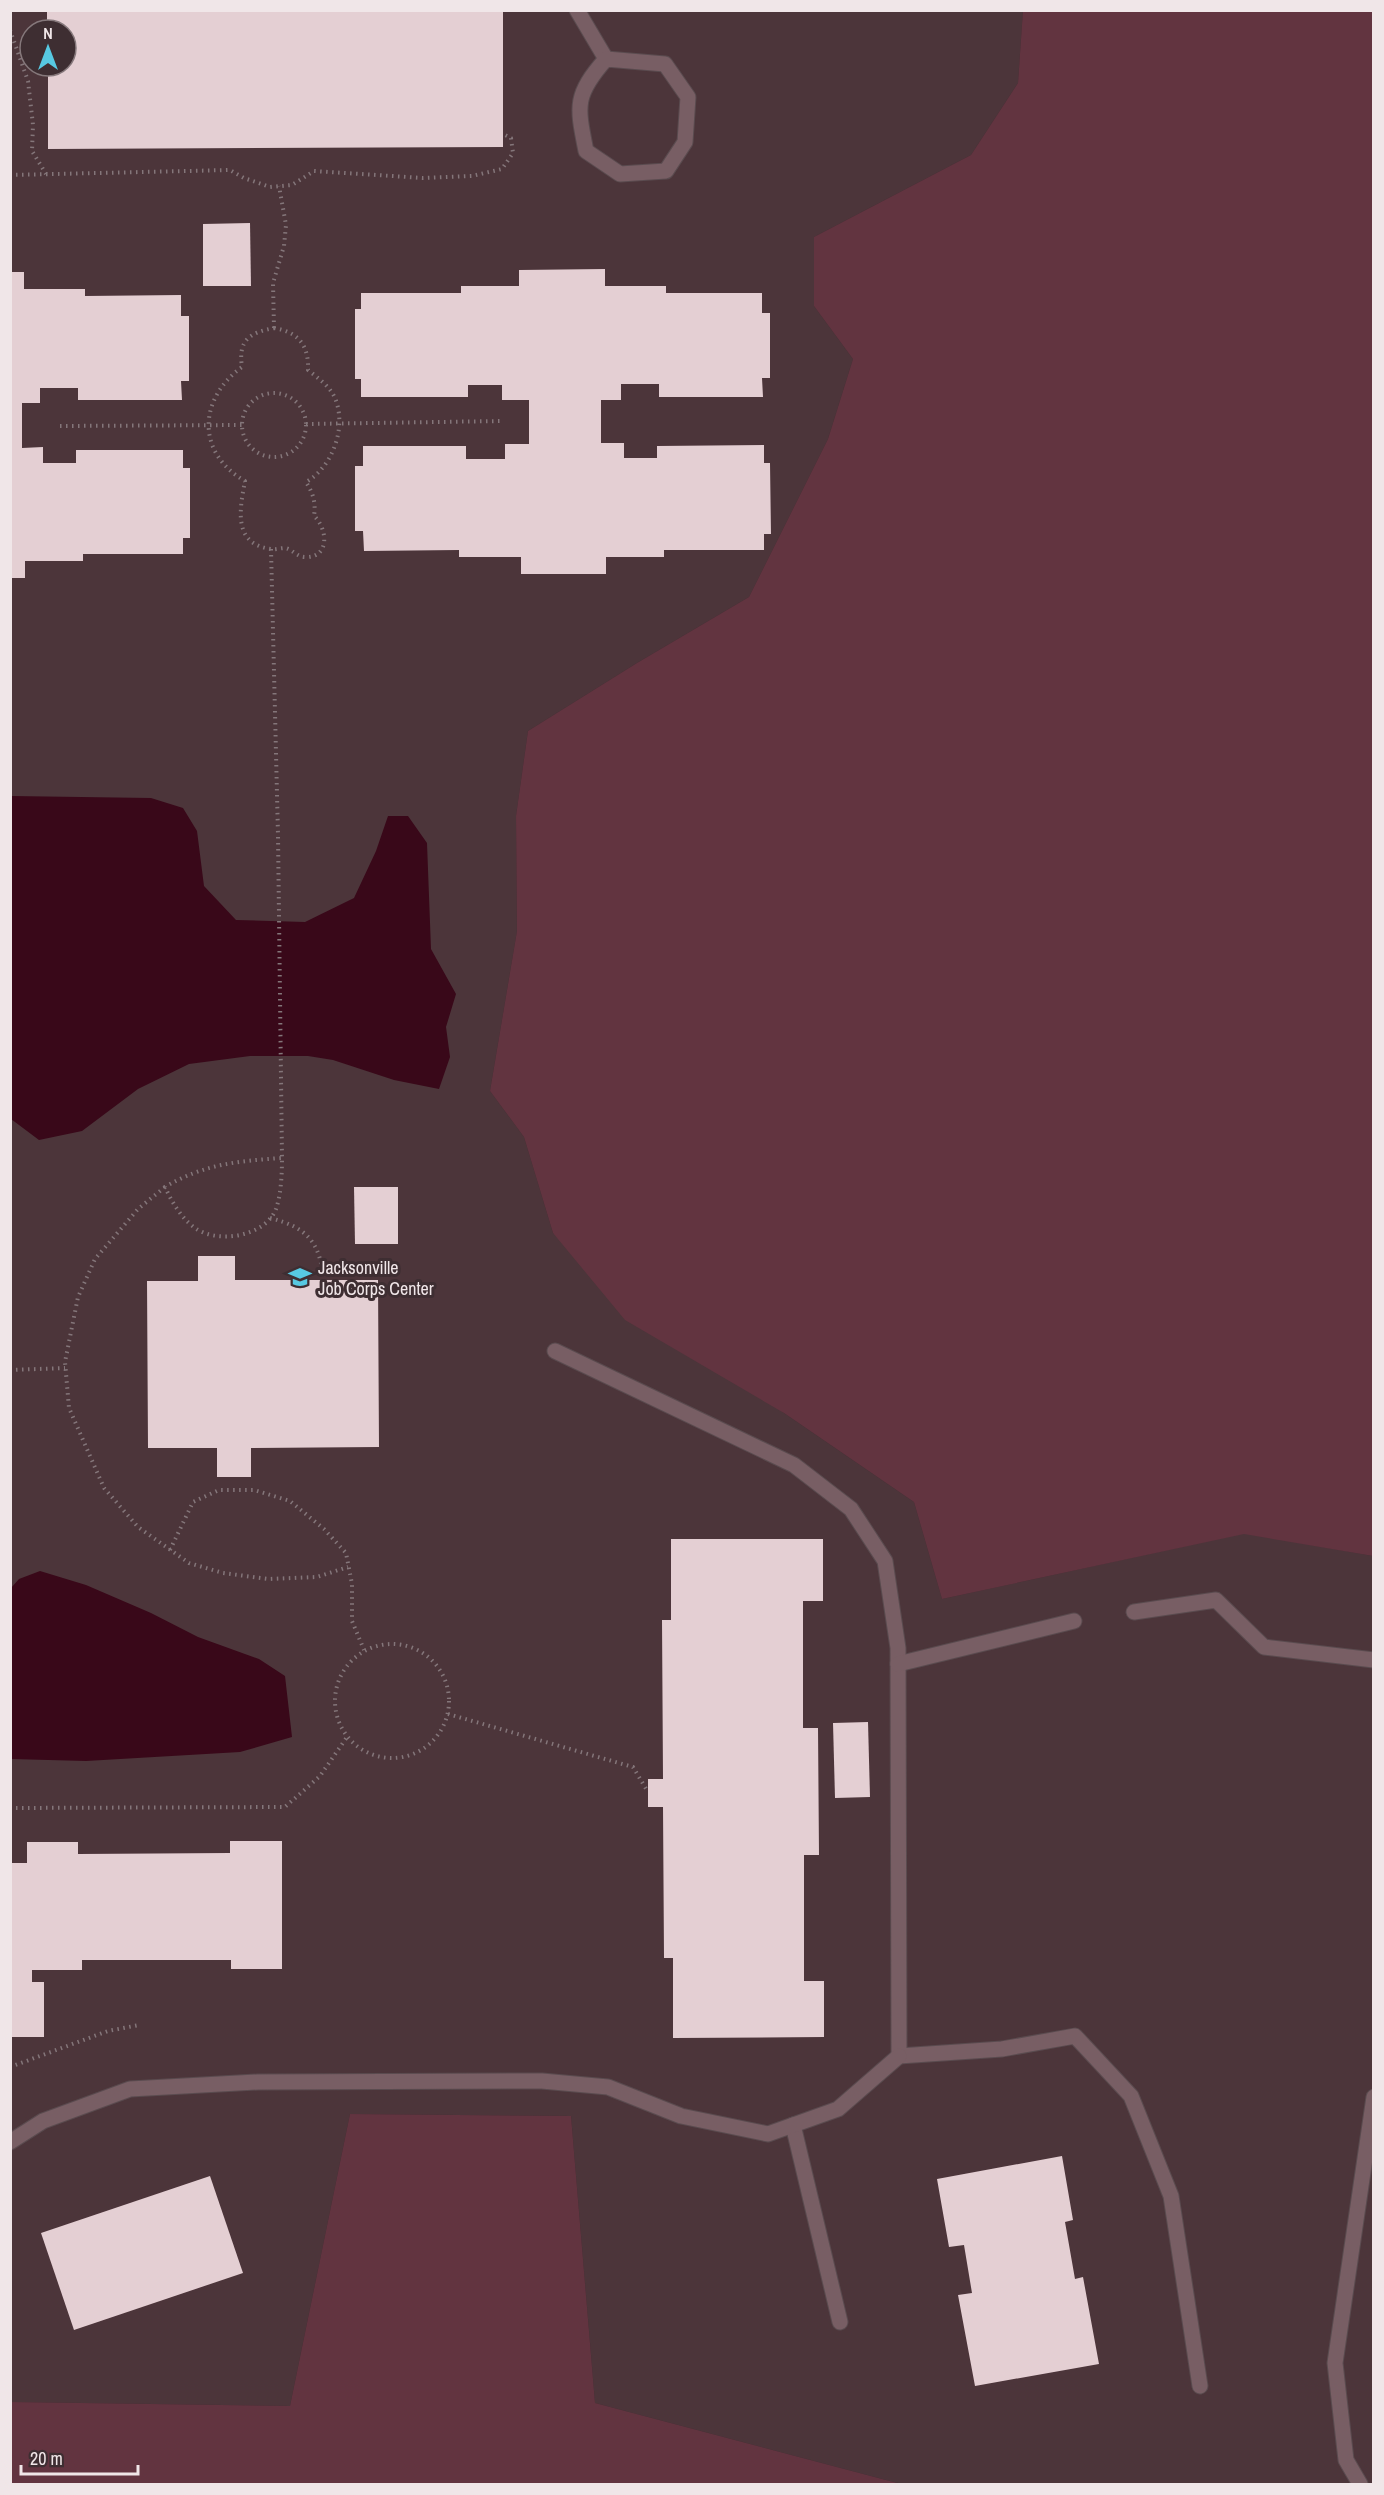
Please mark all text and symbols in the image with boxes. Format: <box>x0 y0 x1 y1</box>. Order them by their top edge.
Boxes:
north arrow <box>18 18 78 78</box>
text: N <box>43 22 53 44</box>
place label: Jacksonville Job Corps Center <box>318 1255 434 1301</box>
school or university icon: Jacksonville Job Corps Center <box>287 1264 313 1290</box>
scale bar <box>21 2438 138 2476</box>
text: 20 m <box>30 2446 63 2471</box>

